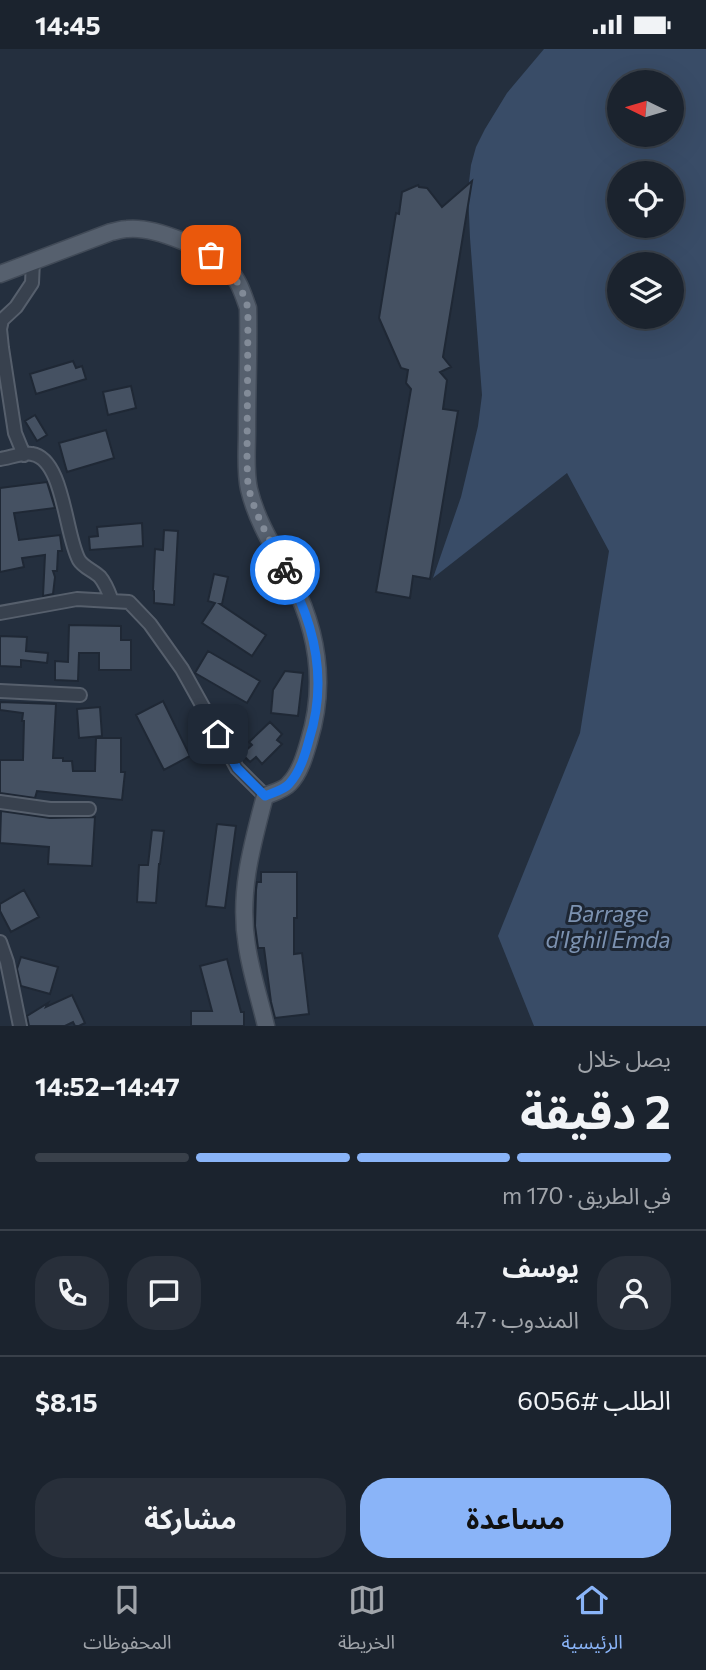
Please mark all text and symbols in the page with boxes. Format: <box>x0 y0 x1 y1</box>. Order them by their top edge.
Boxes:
text: 14:45 <box>35 9 101 40</box>
north arrow <box>607 70 684 147</box>
map controls <box>607 70 684 329</box>
button: locate <box>607 161 684 238</box>
pin <box>181 225 241 285</box>
icon: bag <box>192 236 230 274</box>
button: layers <box>607 252 684 329</box>
courier <box>250 535 320 605</box>
icon: bike <box>266 551 304 589</box>
pin <box>188 704 248 764</box>
icon: home <box>199 715 237 753</box>
water label: Barrage d'Ighil Emda <box>545 899 671 953</box>
text: يصل خلال <box>578 1044 671 1072</box>
text: 14:47–14:52 <box>35 1070 180 1101</box>
text: 2 دقيقة <box>520 1082 671 1138</box>
text: في الطريق · 170 m <box>502 1181 671 1209</box>
text: يوسف <box>502 1251 579 1282</box>
button: phone <box>35 1256 109 1330</box>
button: chat <box>127 1256 201 1330</box>
button: person <box>597 1256 671 1330</box>
text: المندوب · 4.7 <box>456 1305 579 1333</box>
text: الطلب #6056 <box>517 1384 671 1415</box>
text: $8.15 <box>35 1386 98 1417</box>
button: مشاركة <box>35 1478 346 1558</box>
button: مساعدة <box>360 1478 671 1558</box>
tab: المحفوظات <box>83 1581 171 1663</box>
tab: الخريطة <box>338 1581 395 1663</box>
tab: الرئيسية <box>562 1581 623 1663</box>

